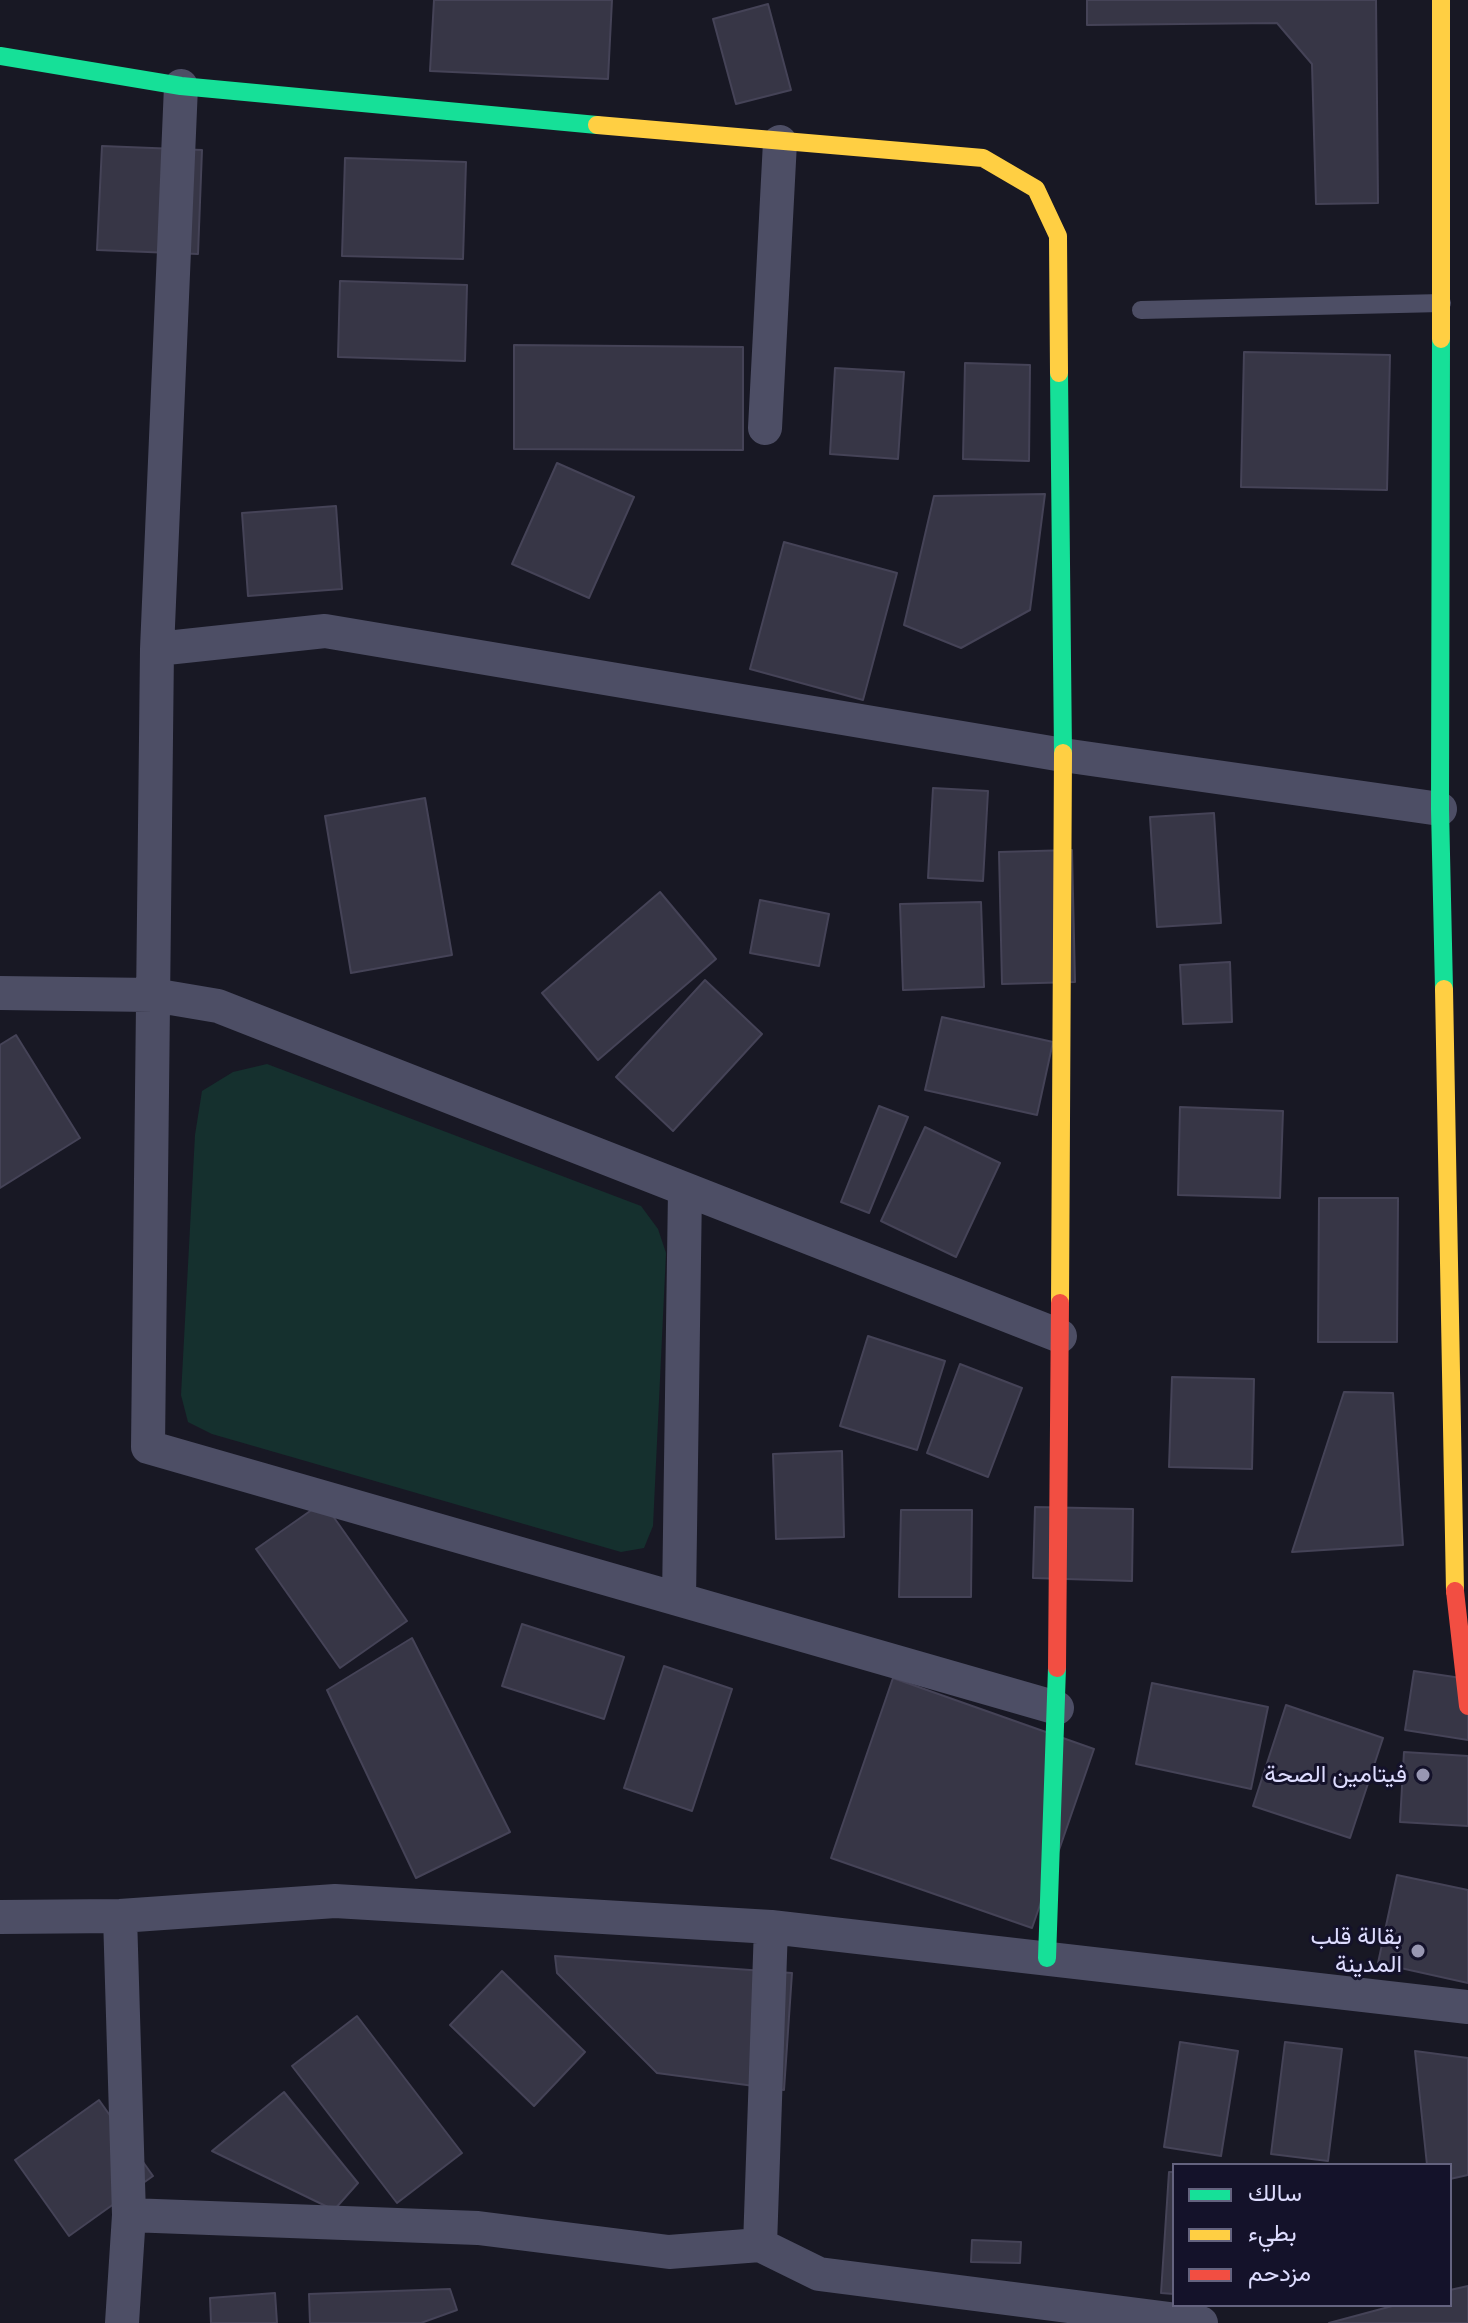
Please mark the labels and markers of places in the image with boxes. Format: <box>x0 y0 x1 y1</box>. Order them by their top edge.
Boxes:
place label: فيتامين الصحة <box>1264 1761 1407 1789</box>
marker: فيتامين الصحة <box>1414 1766 1432 1784</box>
place label: بقالة قلب المدينة <box>1311 1923 1402 1979</box>
marker: بقالة قلب المدينة <box>1409 1942 1427 1960</box>

